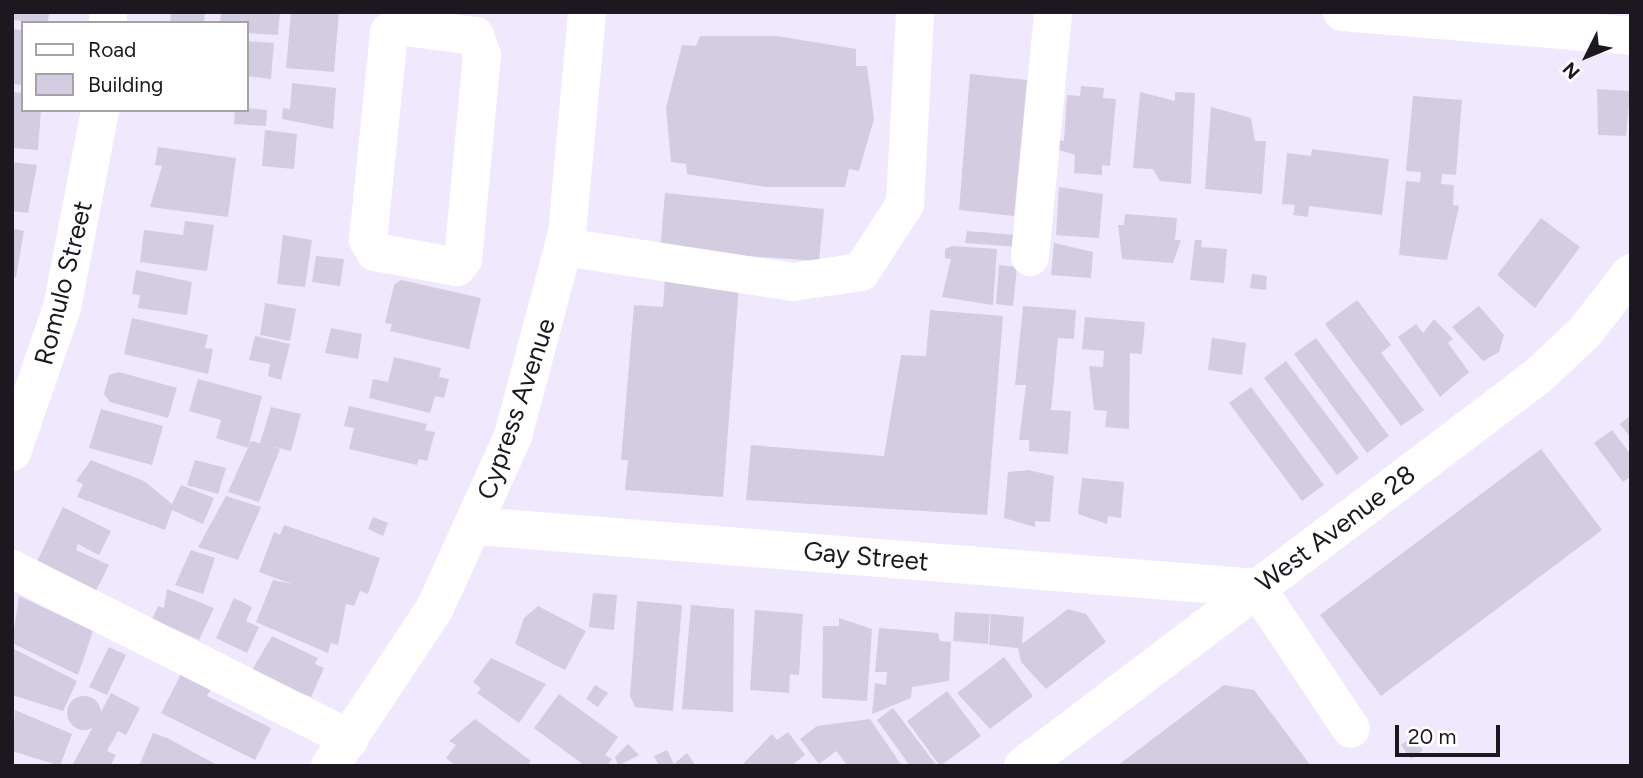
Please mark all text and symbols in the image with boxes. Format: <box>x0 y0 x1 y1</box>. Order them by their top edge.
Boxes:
legend <box>21 21 248 112</box>
north arrow <box>1552 21 1622 91</box>
text: Road <box>88 37 136 62</box>
text: N <box>1558 57 1585 84</box>
text: Building <box>88 72 163 97</box>
street label: Romulo Street <box>29 198 99 368</box>
street label: Cypress Avenue <box>471 314 563 504</box>
street label: West Avenue 28 <box>1250 459 1422 599</box>
street label: Gay Street <box>802 536 930 578</box>
scale bar <box>1398 712 1503 756</box>
text: 20 m <box>1408 724 1456 749</box>

